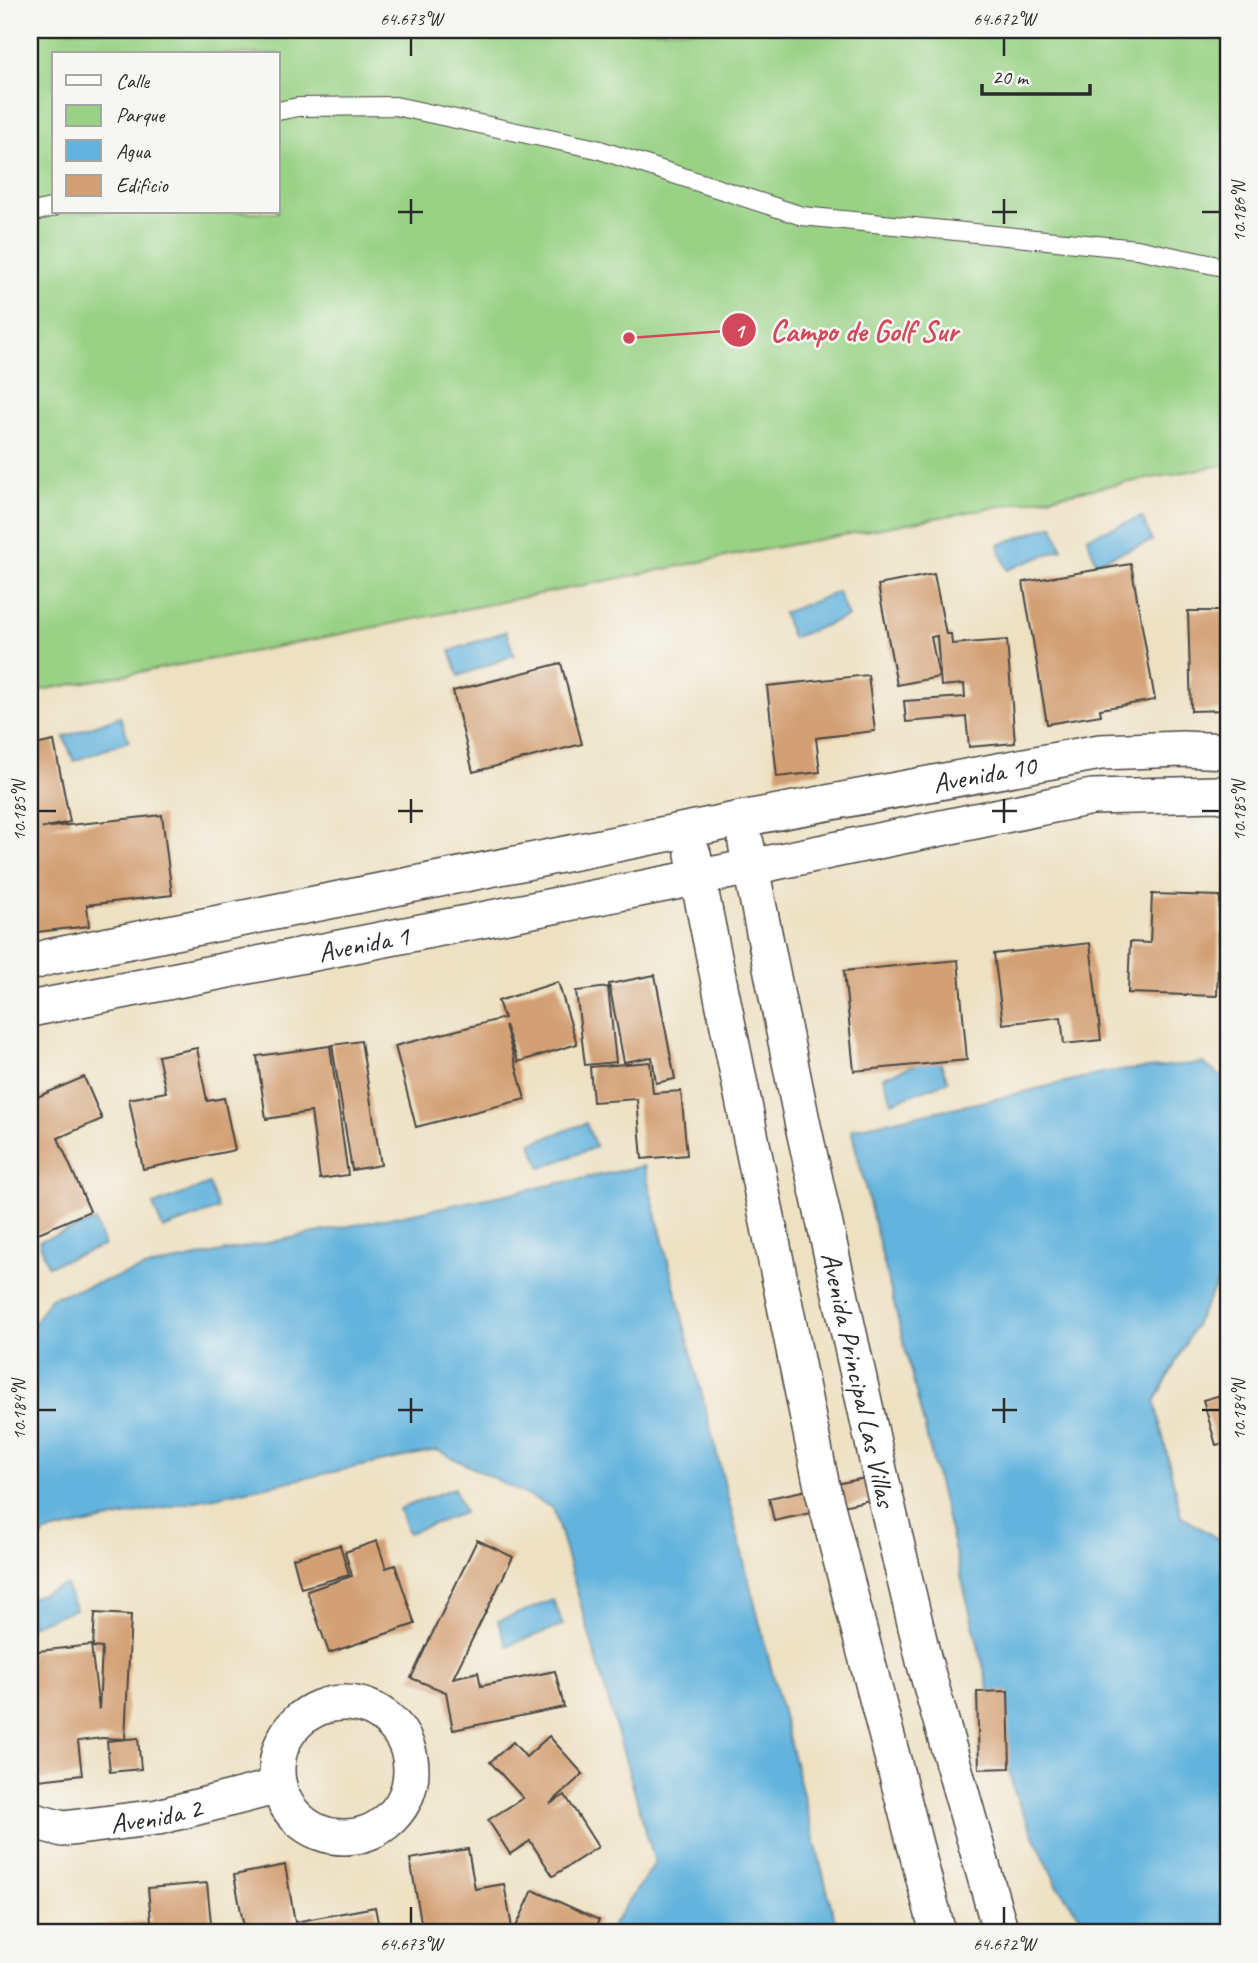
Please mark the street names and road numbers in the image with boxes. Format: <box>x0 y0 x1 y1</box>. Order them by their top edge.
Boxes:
street label: Avenida 10 <box>930 746 1041 800</box>
street label: Avenida 1 <box>315 917 414 969</box>
street label: Avenida Principal Las Villas <box>814 1249 905 1512</box>
street label: Avenida 2 <box>108 1789 207 1840</box>

